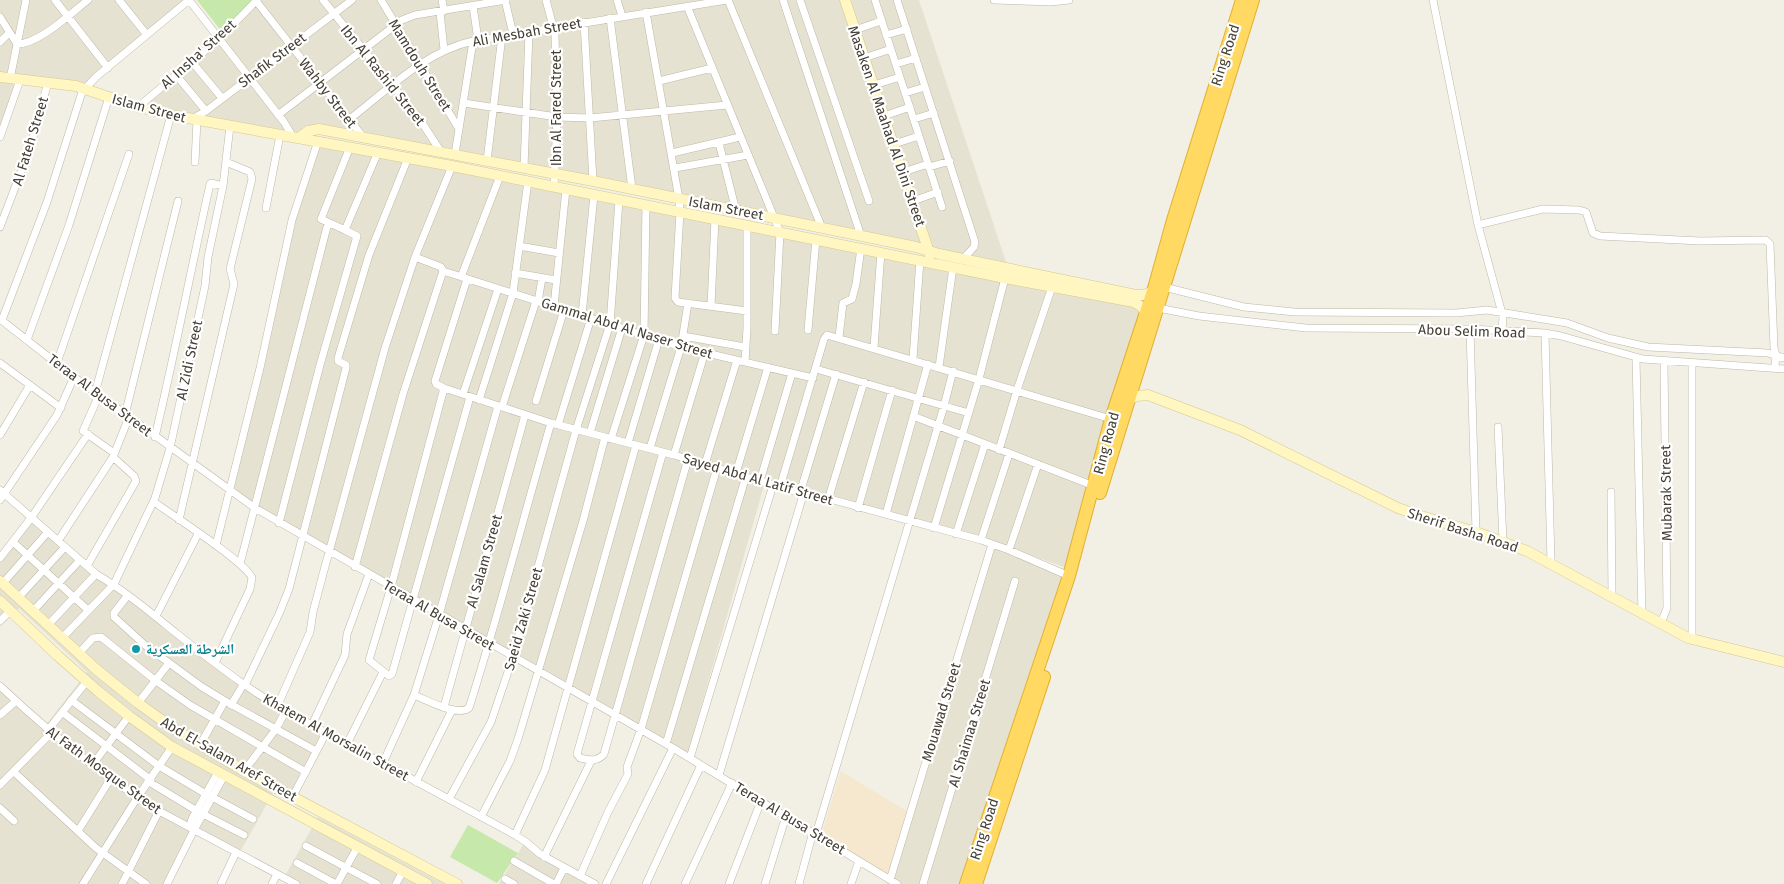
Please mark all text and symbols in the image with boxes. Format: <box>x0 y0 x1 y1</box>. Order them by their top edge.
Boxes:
street label: Ali Mesbah Street <box>471 14 584 50</box>
street label: Al Insha' Street <box>157 16 240 93</box>
street label: Mamdouh Street <box>385 16 455 115</box>
street label: Ibn Al Rashid Street <box>337 21 429 130</box>
street label: Ring Road <box>1208 22 1243 88</box>
street label: Masaken Al Maahad Al Dini Street <box>844 23 929 230</box>
street label: Shafik Street <box>235 29 310 91</box>
street label: Ibn Al Fared Street <box>548 49 565 166</box>
street label: Wahby Street <box>295 55 361 132</box>
street label: Islam Street <box>110 90 189 127</box>
street label: Al Fateh Street <box>9 94 52 188</box>
street label: Islam Street <box>687 193 766 224</box>
street label: Gammal Abd Al Naser Street <box>539 294 715 363</box>
street label: Al Zidi Street <box>173 318 206 402</box>
street label: Abou Selim Road <box>1418 321 1526 342</box>
street label: Teraa Al Busa Street <box>44 351 156 441</box>
street label: Ring Road <box>1090 410 1123 476</box>
street label: Mubarak Street <box>1657 444 1676 541</box>
street label: Sayed Abd Al Latif Street <box>681 450 836 509</box>
street label: Sherif Basha Road <box>1405 505 1520 556</box>
street label: Al Salam Street <box>463 512 506 610</box>
street label: Saeid Zaki Street <box>501 565 547 673</box>
street label: Teraa Al Busa Street <box>380 577 498 655</box>
place label: الشرطة العسكرية <box>146 641 234 658</box>
marker: الشرطة العسكرية <box>130 643 142 655</box>
street label: Mouawad Street <box>918 660 965 764</box>
street label: Al Shaimaa Street <box>945 676 994 789</box>
street label: Khatem Al Morsalin Street <box>260 690 412 785</box>
street label: Abd El-Salam Aref Street <box>158 713 301 806</box>
street label: Al Fath Mosque Street <box>43 723 165 818</box>
street label: Teraa Al Busa Street <box>731 779 849 859</box>
street label: Ring Road <box>967 796 1002 862</box>

